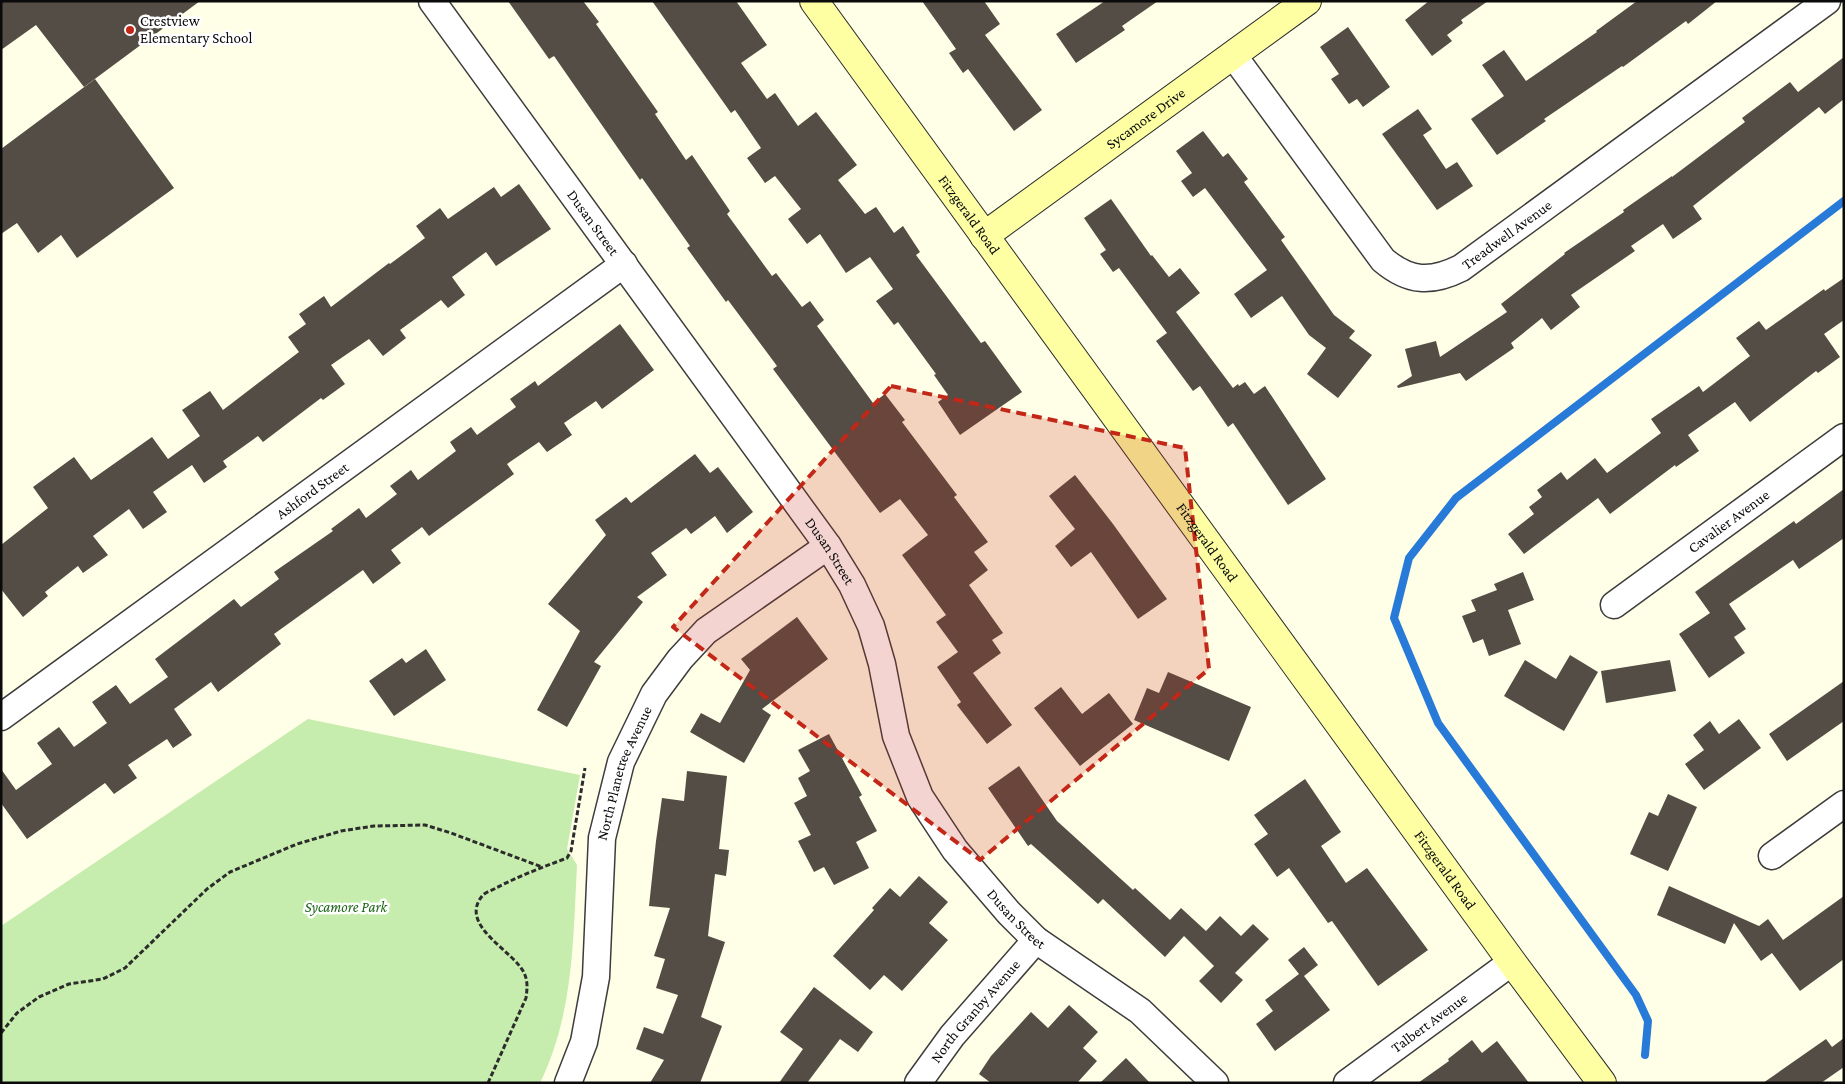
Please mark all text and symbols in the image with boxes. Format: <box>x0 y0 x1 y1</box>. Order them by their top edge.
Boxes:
place label: Crestview Elementary School <box>140 13 252 47</box>
marker: Crestview Elementary School <box>124 24 136 36</box>
street label: Sycamore Drive <box>1103 84 1189 152</box>
street label: Fitzgerald Road <box>935 172 1003 257</box>
street label: Dusan Street <box>564 187 623 259</box>
street label: Treadwell Avenue <box>1459 196 1555 273</box>
street label: Ashford Street <box>273 458 352 522</box>
street label: Cavalier Avenue <box>1685 486 1773 556</box>
street label: Fitzgerald Road <box>1173 500 1241 585</box>
street label: Dusan Street <box>802 515 858 588</box>
street label: North Planetree Avenue <box>594 703 655 842</box>
street label: Fitzgerald Road <box>1411 827 1479 913</box>
street label: Dusan Street <box>984 886 1049 953</box>
park label: Sycamore Park <box>305 899 389 916</box>
street label: North Granby Avenue <box>927 956 1023 1066</box>
street label: Talbert Avenue <box>1388 989 1471 1056</box>

